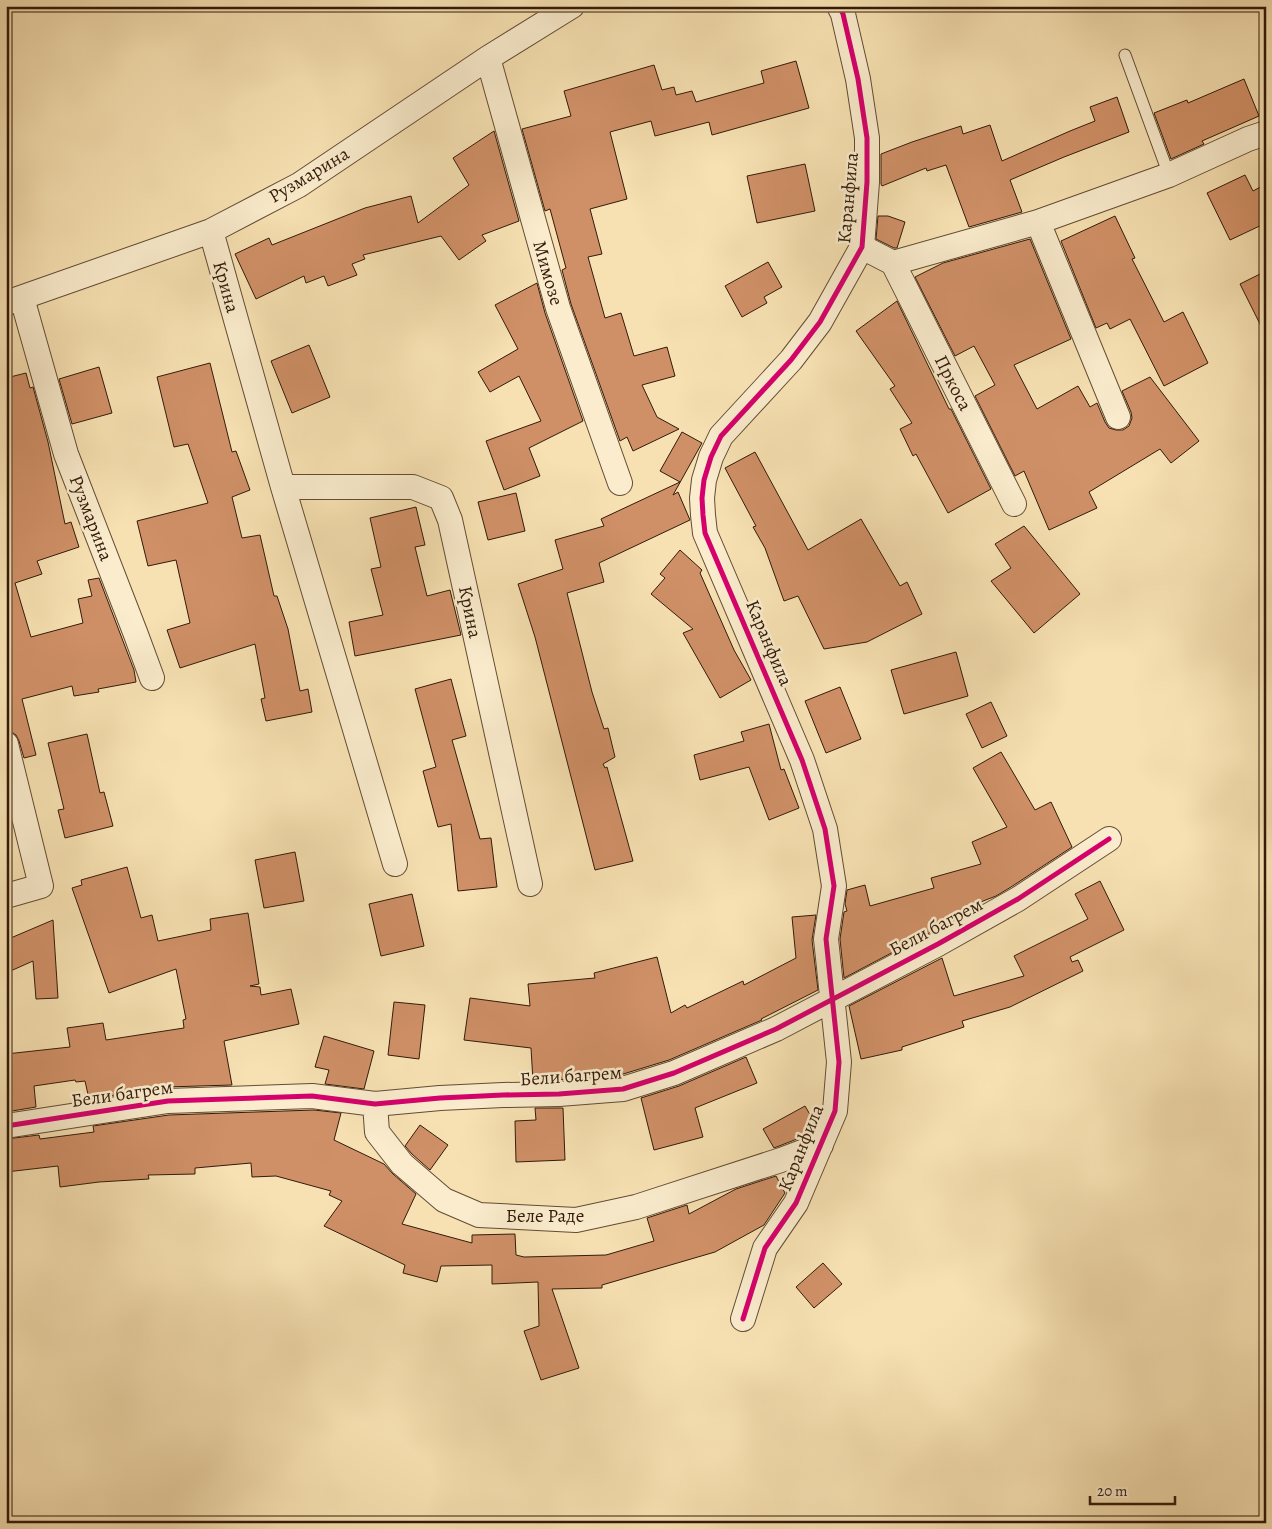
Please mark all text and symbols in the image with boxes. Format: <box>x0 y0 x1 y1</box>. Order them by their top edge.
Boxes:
street label: Рузмарина <box>264 141 354 209</box>
street label: Каранфила <box>831 151 865 245</box>
street label: Мимозе <box>526 238 570 308</box>
street label: Крина <box>206 258 246 316</box>
street label: Пркоса <box>928 351 978 416</box>
street label: Рузмарина <box>63 471 119 565</box>
street label: Крина <box>452 584 488 641</box>
street label: Каранфила <box>739 596 799 690</box>
street label: Бели багрем <box>885 891 987 963</box>
street label: Бели багрем <box>519 1059 623 1093</box>
street label: Бели багрем <box>70 1074 174 1114</box>
street label: Каранфила <box>772 1101 830 1195</box>
street label: Беле Раде <box>506 1203 584 1229</box>
scale bar <box>1090 1474 1174 1506</box>
text: 20 m <box>1097 1481 1128 1501</box>

